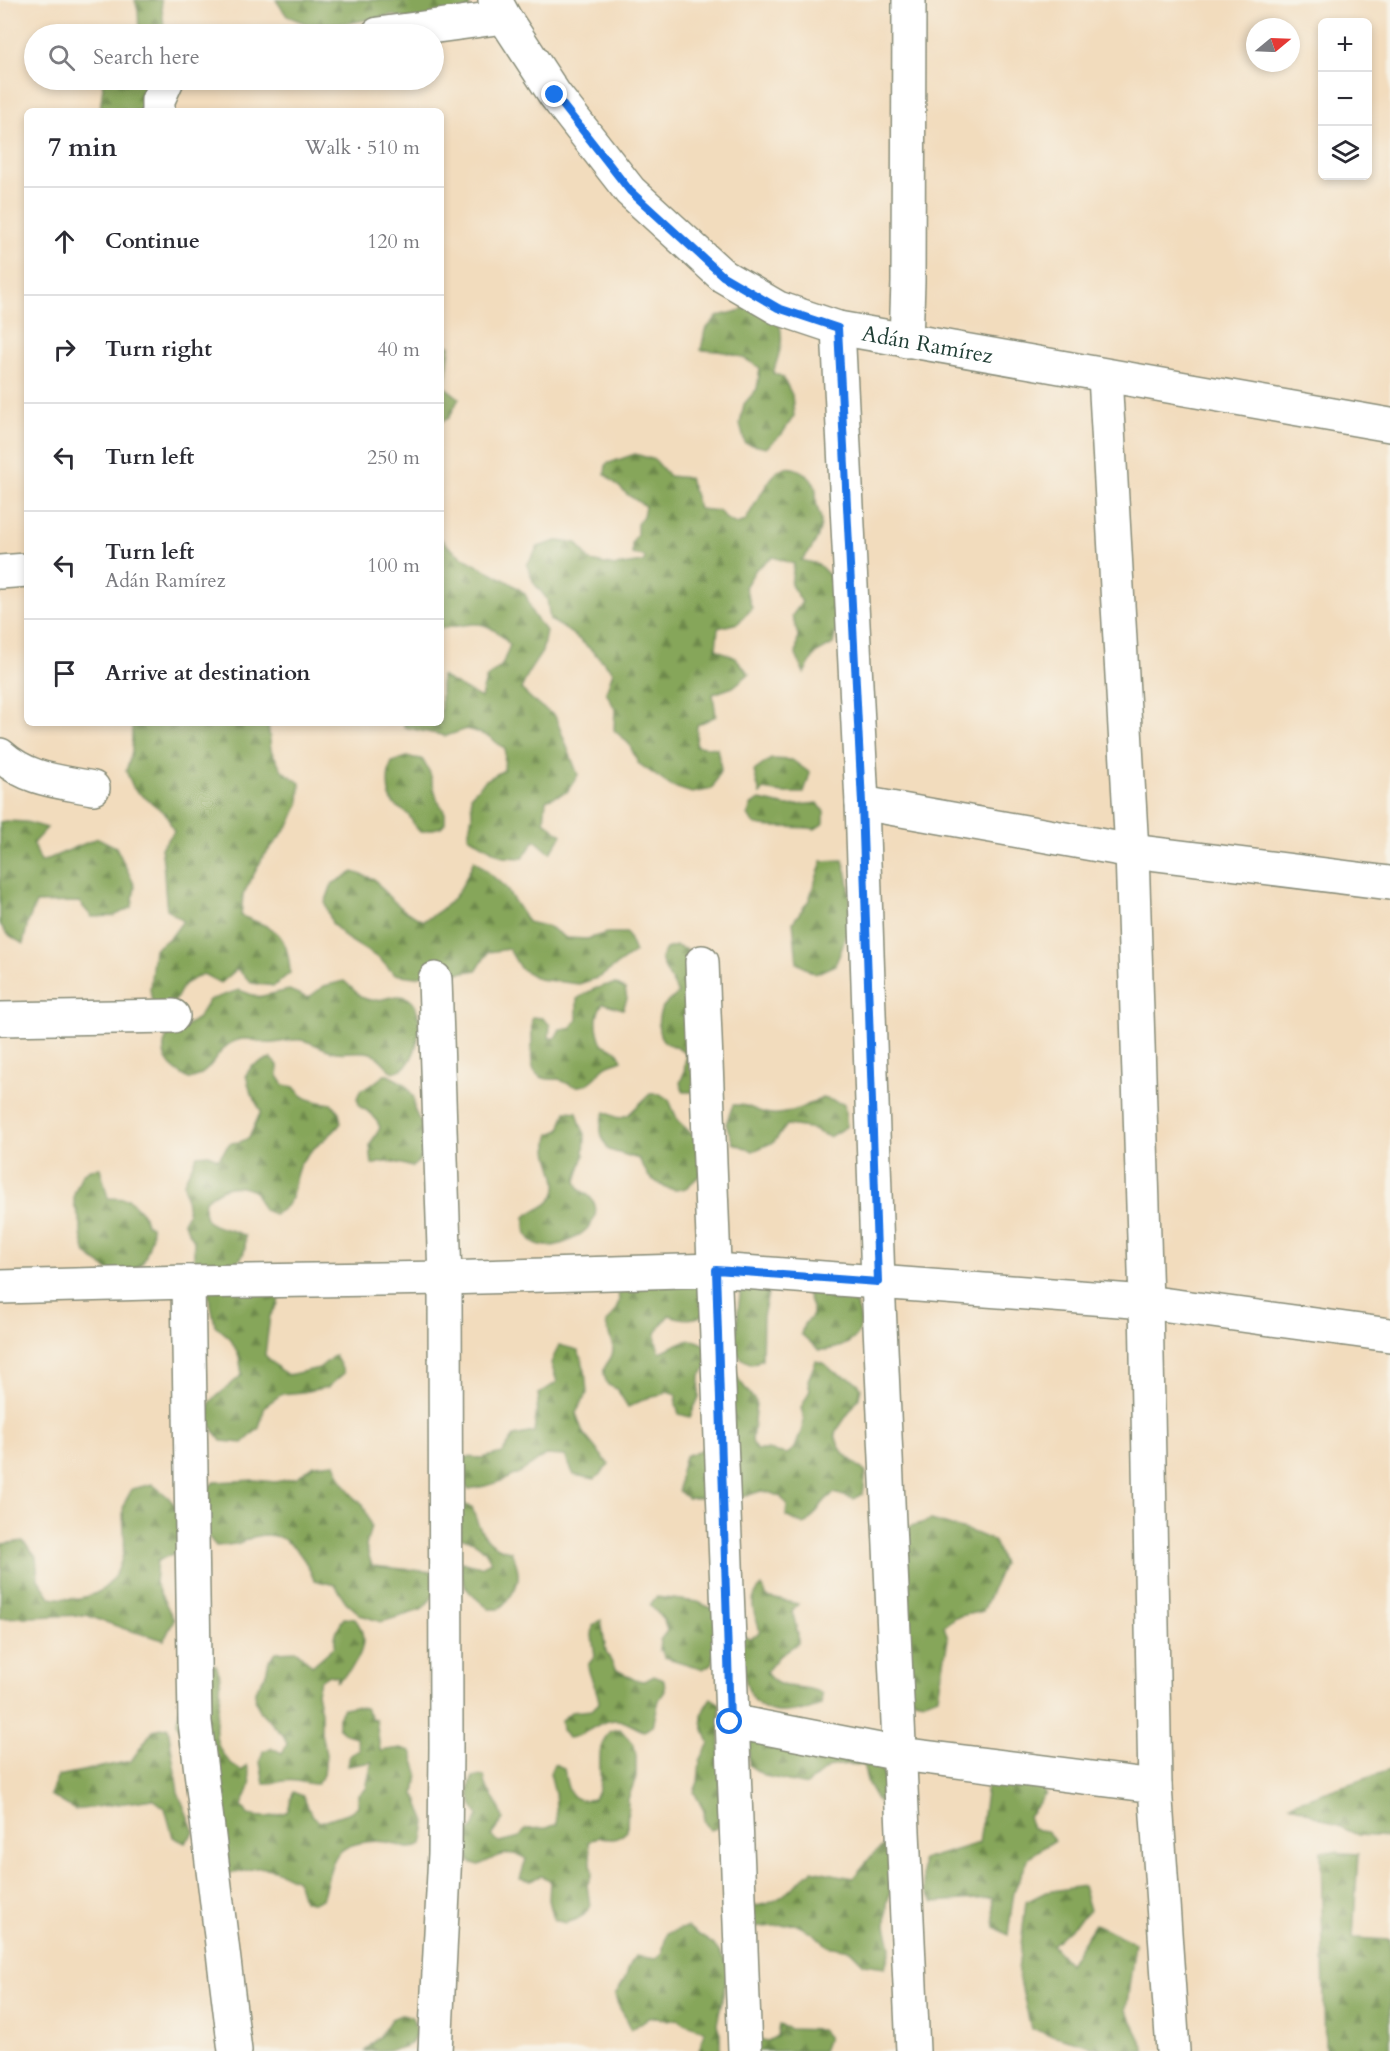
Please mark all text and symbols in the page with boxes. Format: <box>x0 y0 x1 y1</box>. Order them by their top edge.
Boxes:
north arrow <box>1246 18 1300 72</box>
map controls <box>1318 18 1372 180</box>
button: + <box>1318 18 1372 72</box>
search box <box>24 24 444 90</box>
icon: search <box>45 41 78 74</box>
text: Search here <box>93 42 200 72</box>
button: − <box>1318 72 1372 126</box>
route end <box>541 81 567 107</box>
button: layers <box>1318 126 1372 180</box>
text: 7 min <box>48 130 117 165</box>
text: Walk · 510 m <box>305 134 420 161</box>
icon: ahead <box>48 225 81 258</box>
text: Continue <box>105 226 200 256</box>
text: 120 m <box>367 228 420 255</box>
street label: Adán Ramírez <box>859 318 995 371</box>
icon: right <box>48 333 81 366</box>
text: Turn right <box>105 334 212 364</box>
text: 40 m <box>377 336 420 363</box>
icon: left <box>48 441 81 474</box>
text: Turn left <box>105 442 194 472</box>
text: 250 m <box>367 444 420 471</box>
text: Turn left <box>105 537 194 567</box>
icon: left <box>48 549 81 582</box>
text: 100 m <box>367 552 420 579</box>
text: Adán Ramírez <box>105 567 226 594</box>
icon: arrive <box>48 657 81 690</box>
text: Arrive at destination <box>105 658 310 688</box>
route start <box>716 1708 742 1734</box>

